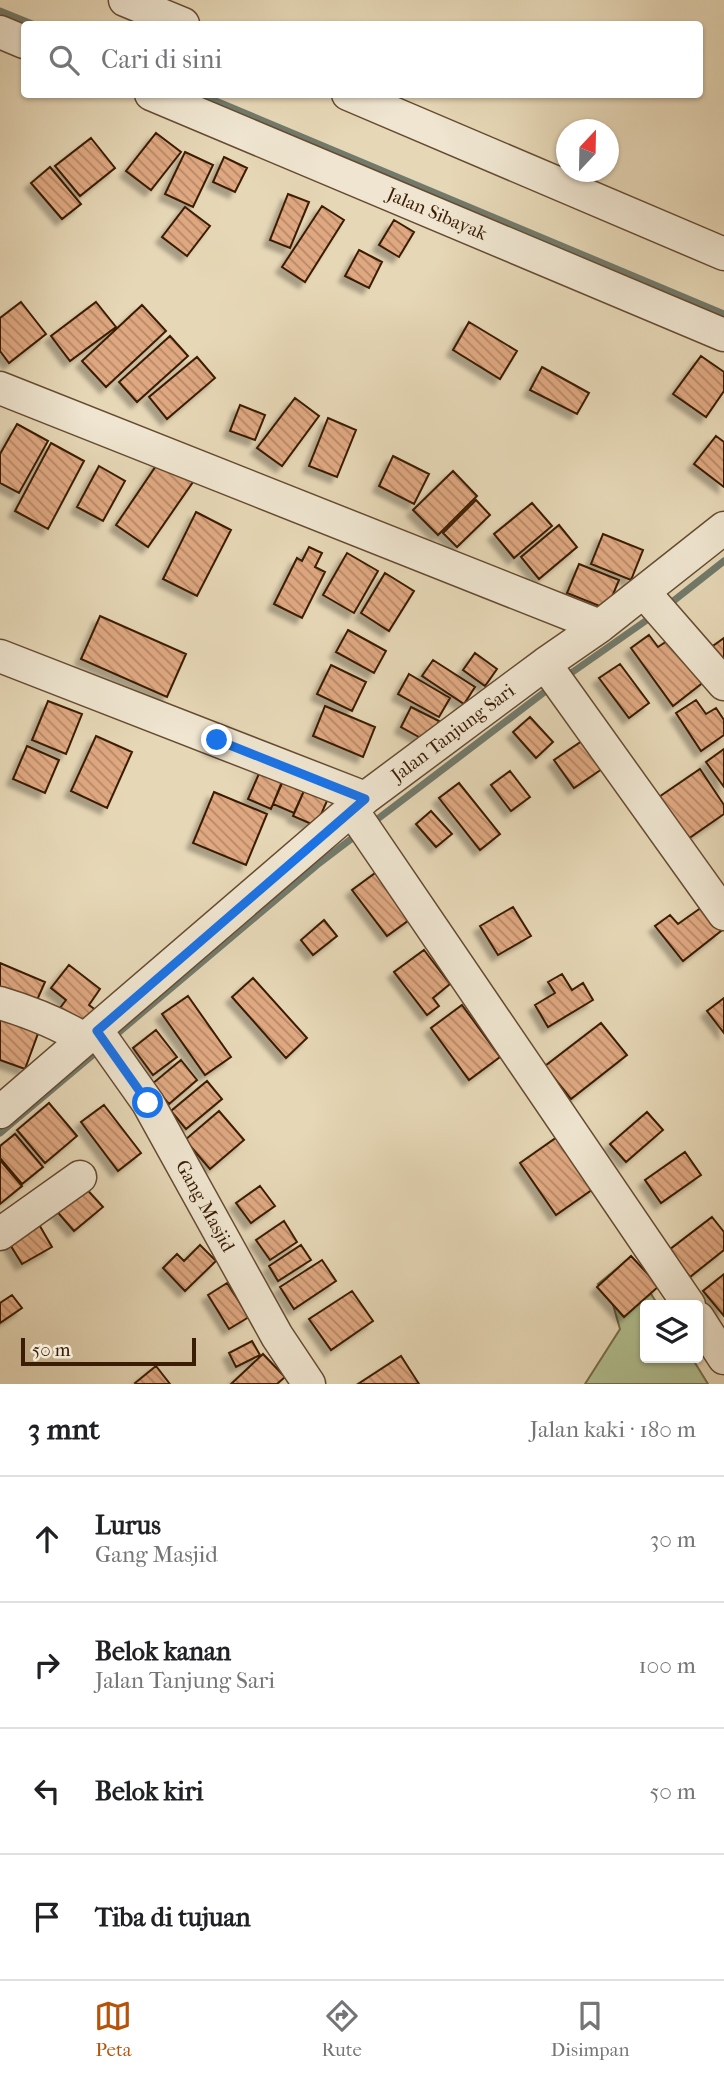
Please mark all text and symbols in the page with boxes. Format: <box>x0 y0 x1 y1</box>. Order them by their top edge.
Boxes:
search box <box>21 21 703 98</box>
icon: search <box>45 41 83 79</box>
text: Cari di sini <box>101 44 222 75</box>
north arrow <box>556 119 619 182</box>
street label: Jalan Sibayak <box>382 182 491 245</box>
street label: Jalan Tanjung Sari <box>385 679 519 788</box>
route end <box>201 724 232 755</box>
route start <box>132 1087 163 1118</box>
street label: Gang Masjid <box>171 1156 240 1256</box>
map controls <box>640 1300 703 1363</box>
button: layers <box>640 1300 703 1363</box>
scale bar <box>21 1335 196 1367</box>
text: 50 m <box>32 1339 71 1361</box>
text: 3 mnt <box>28 1412 100 1447</box>
text: Jalan kaki · 180 m <box>530 1416 696 1443</box>
text: Lurus <box>95 1510 161 1541</box>
icon: ahead <box>28 1520 66 1558</box>
text: 30 m <box>650 1526 696 1553</box>
text: Gang Masjid <box>95 1541 218 1568</box>
text: Belok kanan <box>95 1636 231 1667</box>
icon: right <box>28 1646 66 1684</box>
text: 100 m <box>638 1652 696 1679</box>
text: Jalan Tanjung Sari <box>95 1667 275 1694</box>
icon: left <box>28 1772 66 1810</box>
text: Belok kiri <box>95 1776 203 1807</box>
text: 50 m <box>649 1778 696 1805</box>
icon: arrive <box>28 1898 66 1936</box>
text: Tiba di tujuan <box>95 1902 251 1933</box>
tab: Peta <box>94 1997 132 2061</box>
tab: Rute <box>321 1997 362 2061</box>
tab: Disimpan <box>551 1997 629 2061</box>

